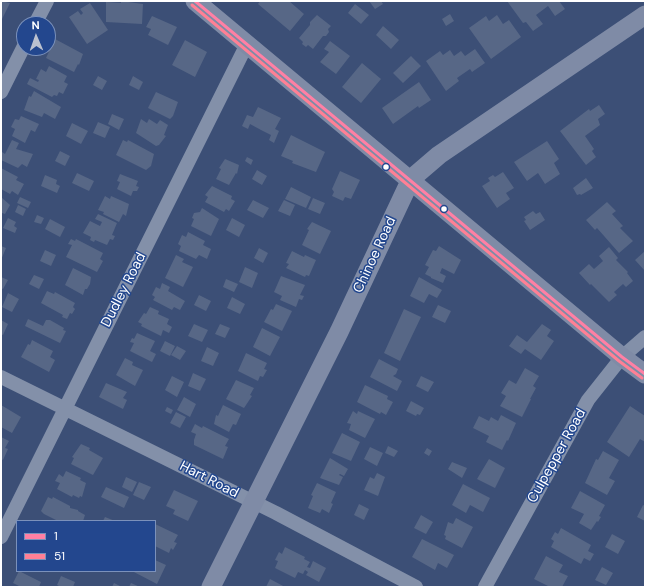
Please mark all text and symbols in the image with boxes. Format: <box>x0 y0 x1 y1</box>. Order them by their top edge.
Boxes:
north arrow <box>16 16 56 56</box>
text: N <box>31 18 40 32</box>
unlabelled marker <box>381 162 391 172</box>
unlabelled marker <box>439 204 449 214</box>
street label: Chinoe Road <box>350 214 400 296</box>
street label: Dudley Road <box>98 250 150 330</box>
street label: Culpepper Road <box>524 406 590 506</box>
street label: Hart Road <box>177 458 241 502</box>
legend <box>16 520 156 572</box>
text: 1 <box>54 528 58 544</box>
text: 51 <box>54 548 65 564</box>

